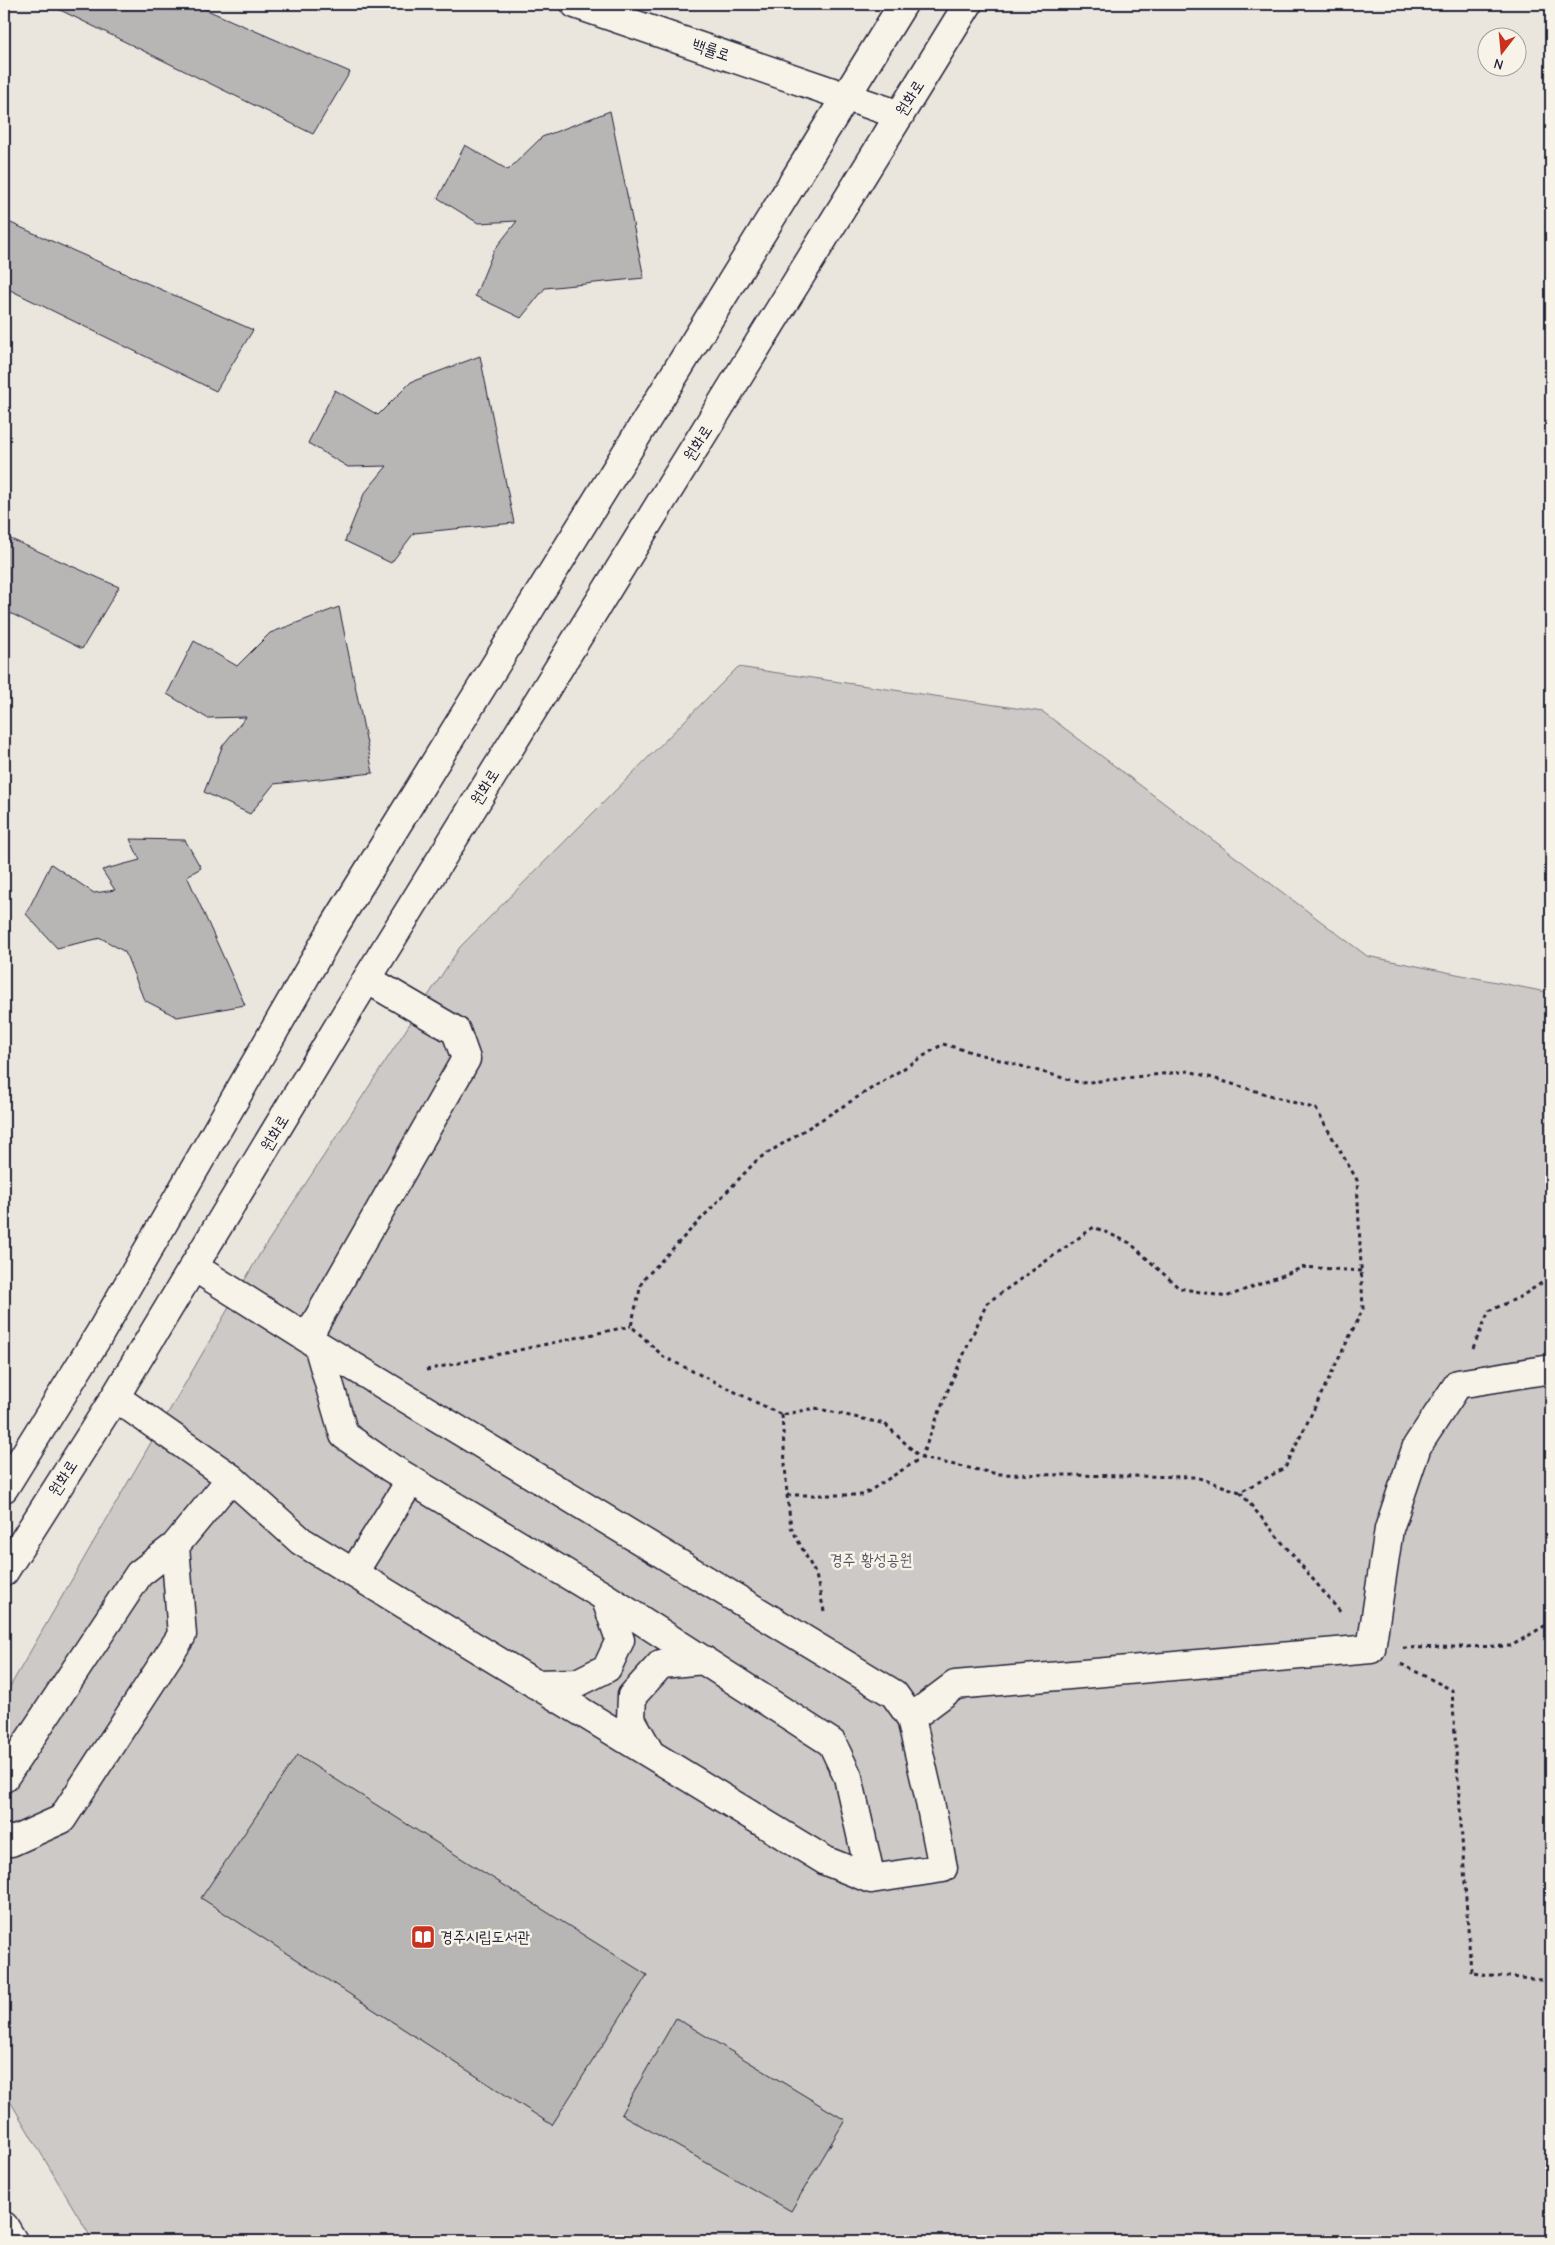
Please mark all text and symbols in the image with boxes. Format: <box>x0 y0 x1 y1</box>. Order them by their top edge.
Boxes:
north arrow <box>1478 28 1528 78</box>
street label: 백률로 <box>690 35 732 65</box>
text: N <box>1492 55 1505 73</box>
street label: 원화로 <box>892 77 928 119</box>
street label: 원화로 <box>680 422 716 464</box>
street label: 원화로 <box>467 766 503 808</box>
street label: 원화로 <box>257 1112 293 1154</box>
street label: 원화로 <box>45 1457 81 1499</box>
park label: 경주 황성공원 <box>830 1551 912 1569</box>
library icon: 경주시립도서관 <box>410 1924 436 1950</box>
place label: 경주시립도서관 <box>440 1928 530 1946</box>

